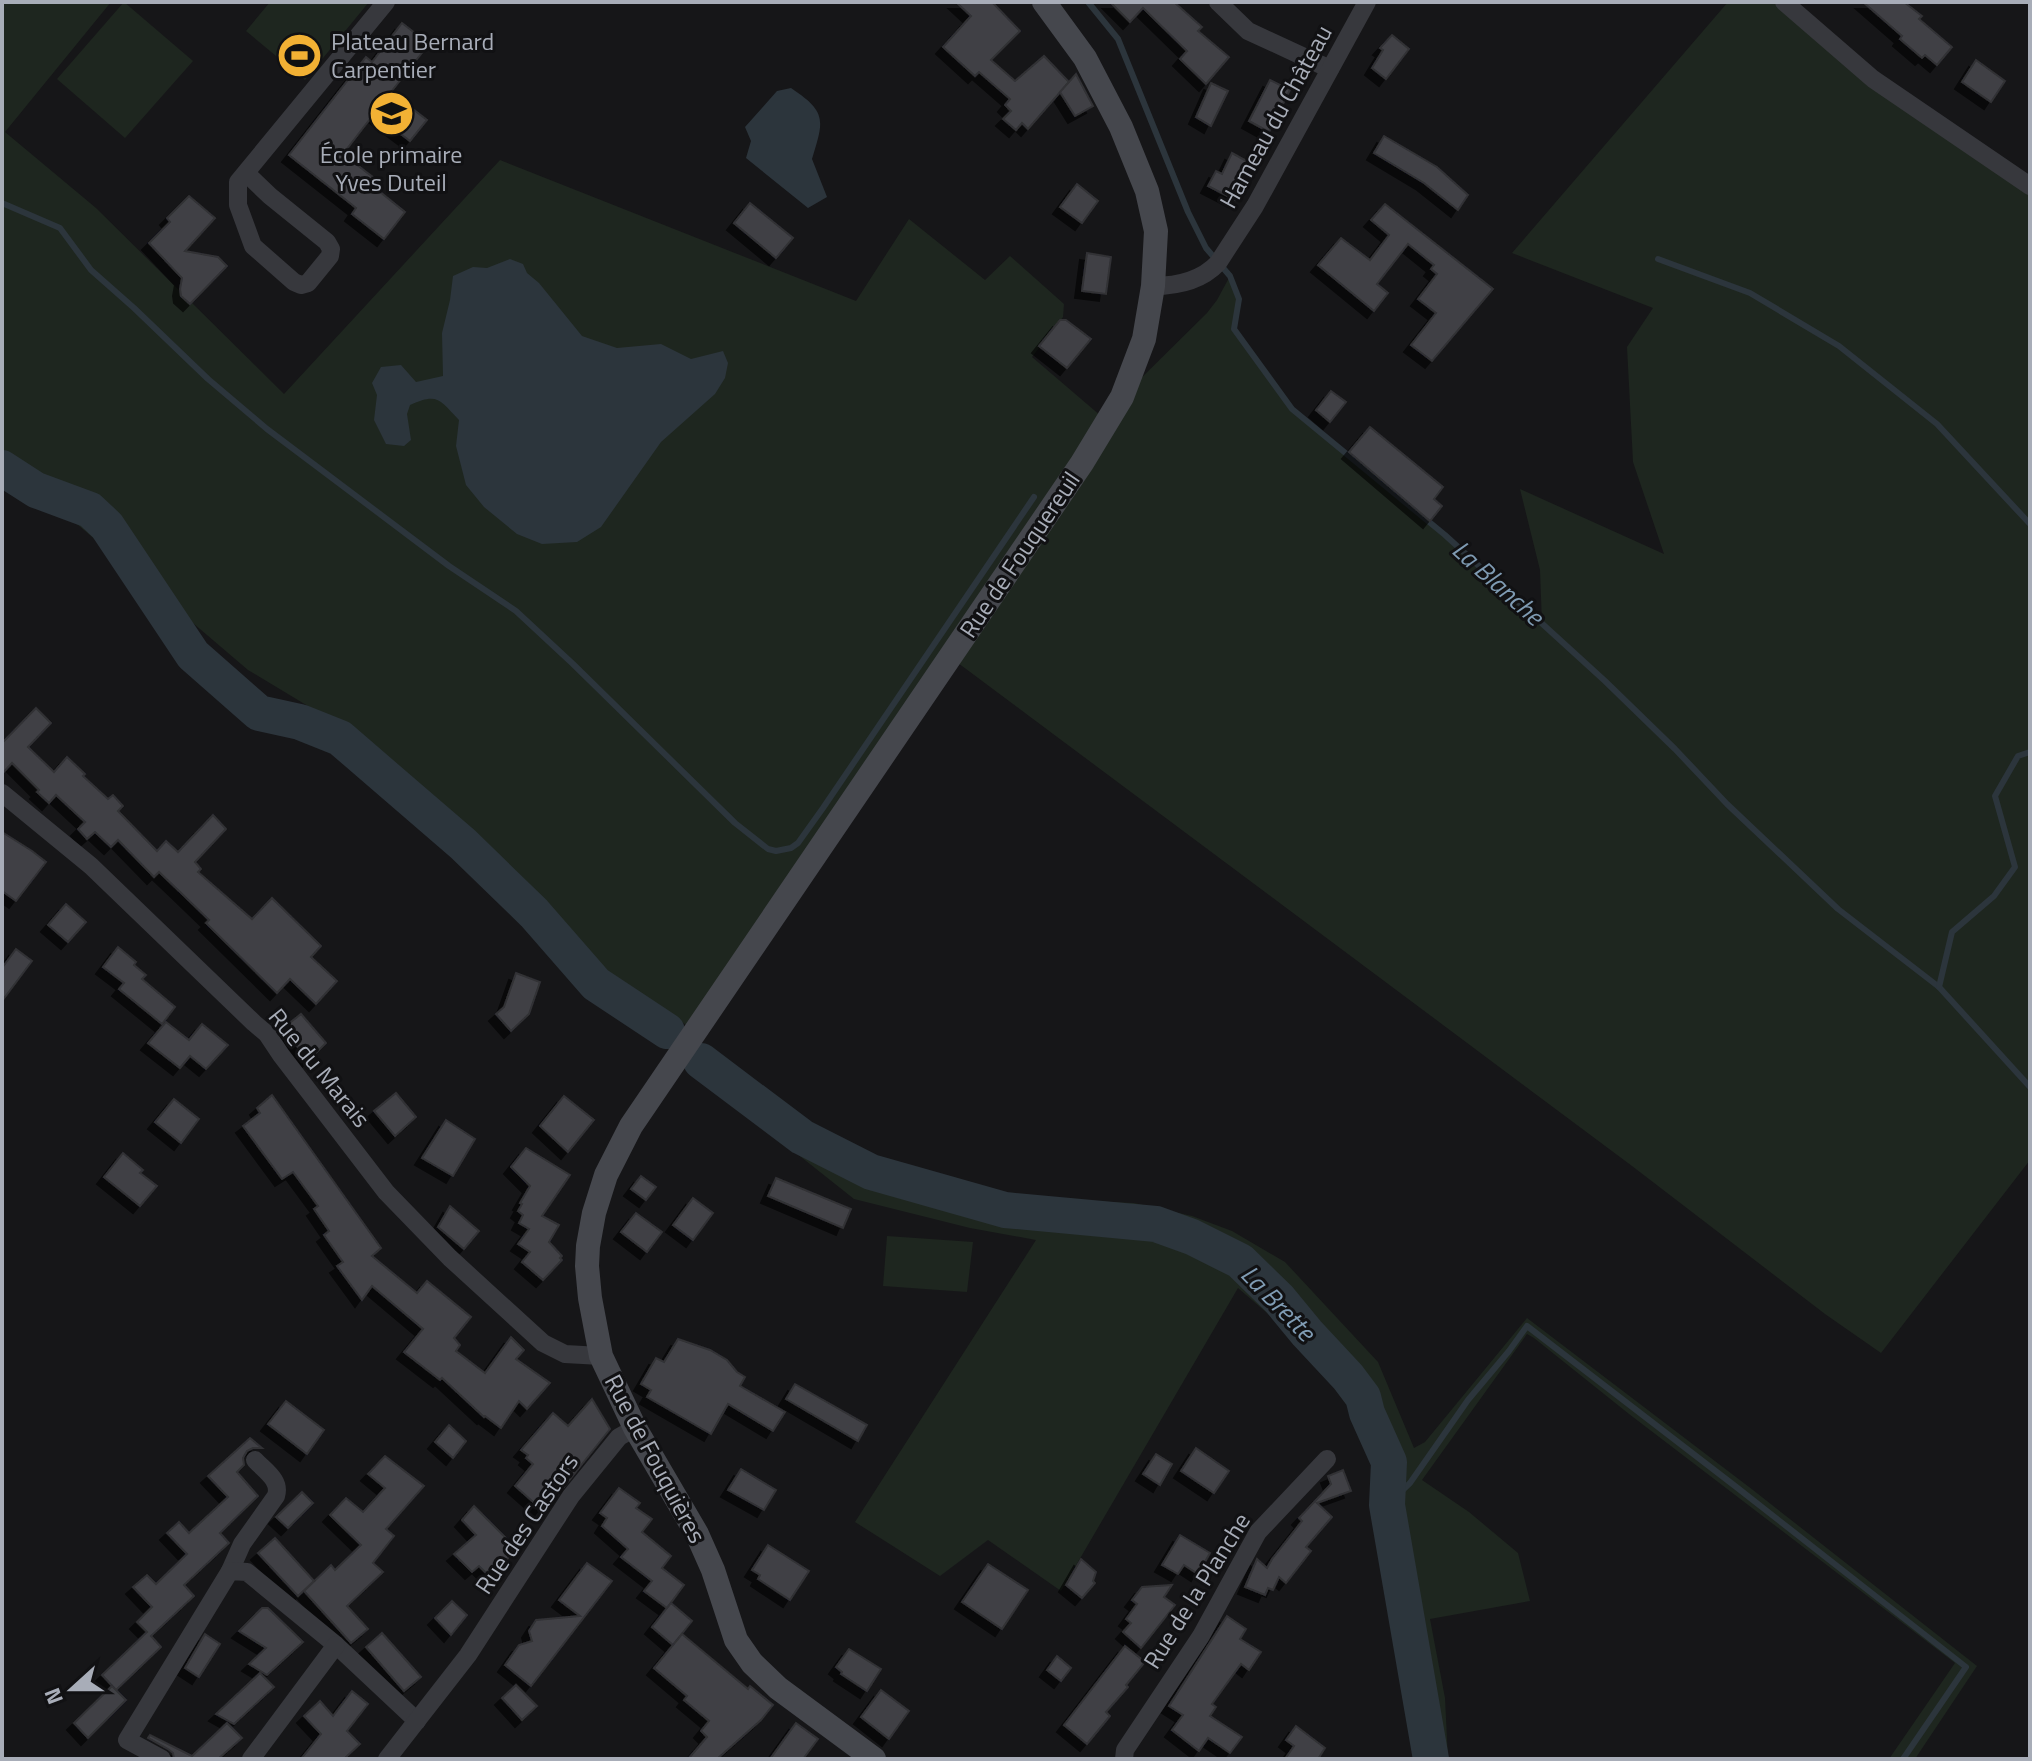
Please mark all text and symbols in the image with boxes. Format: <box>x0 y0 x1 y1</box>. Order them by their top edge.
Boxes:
street label: Hameau du Château <box>1210 18 1340 215</box>
place label: Plateau Bernard Carpentier <box>331 23 494 87</box>
sports icon: Plateau Bernard Carpentier <box>276 32 324 80</box>
school or university icon: École primaire Yves Duteil <box>367 89 415 137</box>
place label: École primaire Yves Duteil <box>320 136 462 200</box>
street label: Rue de Fouquereuil <box>950 464 1088 645</box>
water label: La Blanche <box>1444 531 1554 636</box>
street label: Rue du Marais <box>260 1000 379 1135</box>
water label: La Brette <box>1232 1256 1326 1351</box>
street label: Rue de Fouquières <box>596 1368 716 1549</box>
street label: Rue des Castors <box>466 1446 587 1601</box>
street label: Rue de la Planche <box>1134 1505 1259 1675</box>
north arrow <box>32 1649 112 1729</box>
text: N <box>35 1683 72 1709</box>

